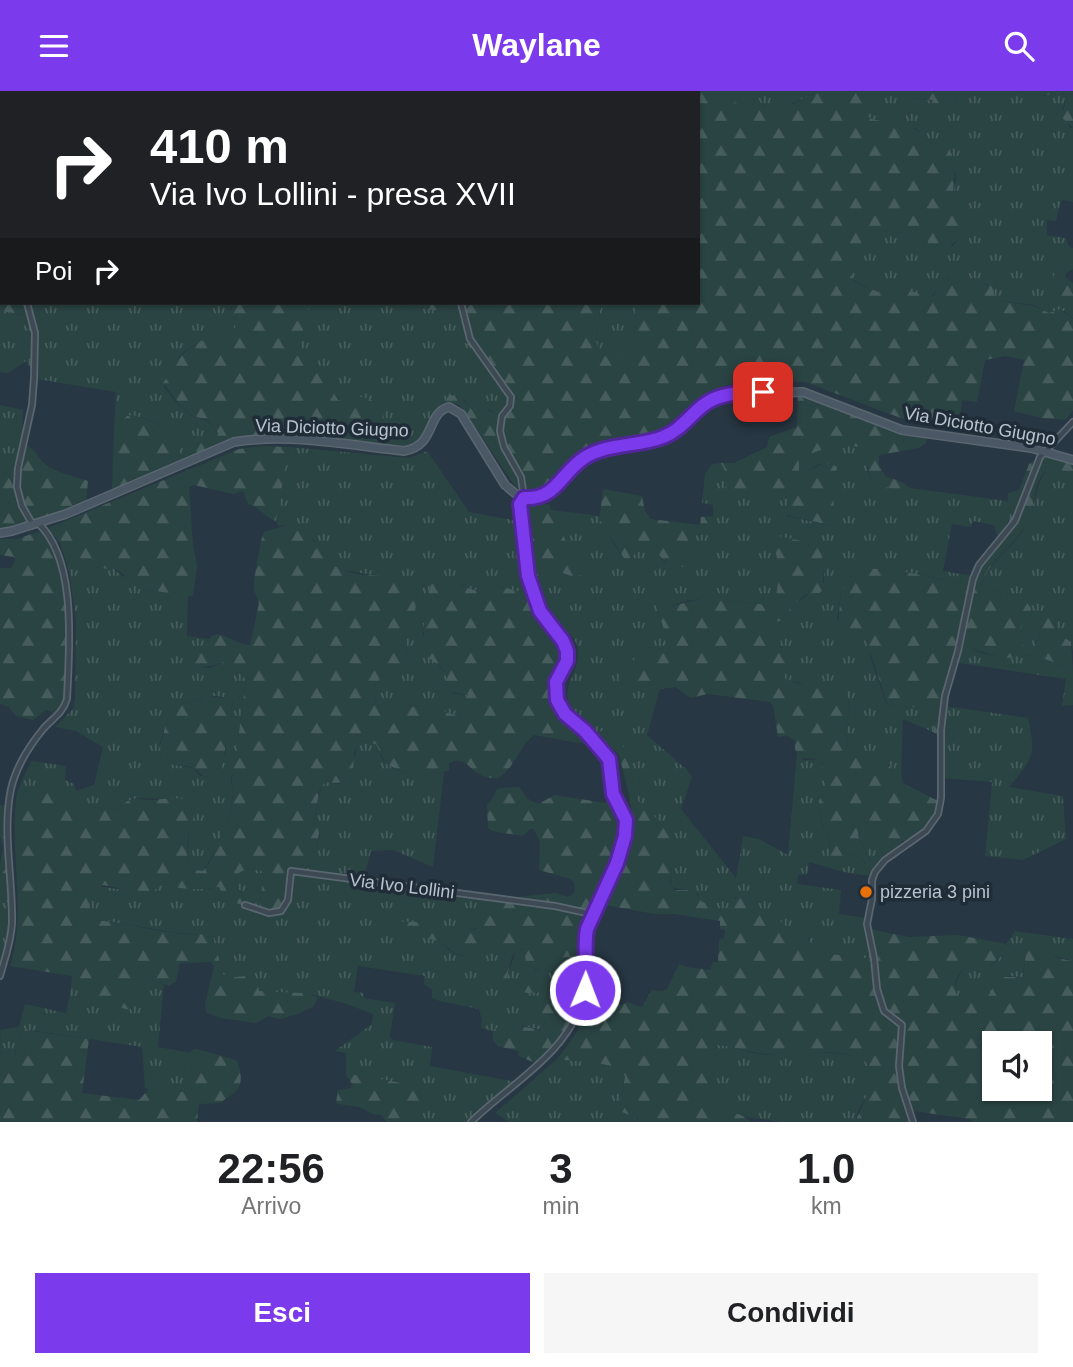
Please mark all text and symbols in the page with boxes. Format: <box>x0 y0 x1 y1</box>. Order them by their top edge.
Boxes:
icon: menu <box>35 27 73 65</box>
text: Waylane <box>472 27 601 63</box>
icon: search <box>1000 27 1038 65</box>
icon: right <box>35 119 126 210</box>
text: 410 m <box>150 119 289 173</box>
text: Via Ivo Lollini - presa XVII <box>150 176 516 212</box>
icon: right <box>87 252 125 290</box>
text: Poi <box>35 256 73 286</box>
pin <box>733 362 793 422</box>
icon: arrive <box>744 373 782 411</box>
street label: Via Diciotto Giugno <box>903 403 1057 449</box>
street label: Via Diciotto Giugno <box>255 415 409 441</box>
street label: Via Ivo Lollini <box>348 870 456 902</box>
place label: pizzeria 3 pini <box>880 882 990 902</box>
marker: pizzeria 3 pini <box>858 884 874 900</box>
position arrow <box>548 953 622 1027</box>
map controls <box>982 1031 1052 1101</box>
button: sound <box>982 1031 1052 1101</box>
text: 22:56 <box>218 1145 325 1192</box>
text: 3 <box>549 1145 573 1192</box>
text: 1.0 <box>797 1145 855 1192</box>
text: Arrivo <box>241 1193 301 1219</box>
text: min <box>542 1193 580 1219</box>
text: km <box>811 1193 842 1219</box>
button: Esci <box>35 1273 530 1353</box>
button: Condividi <box>544 1273 1038 1353</box>

